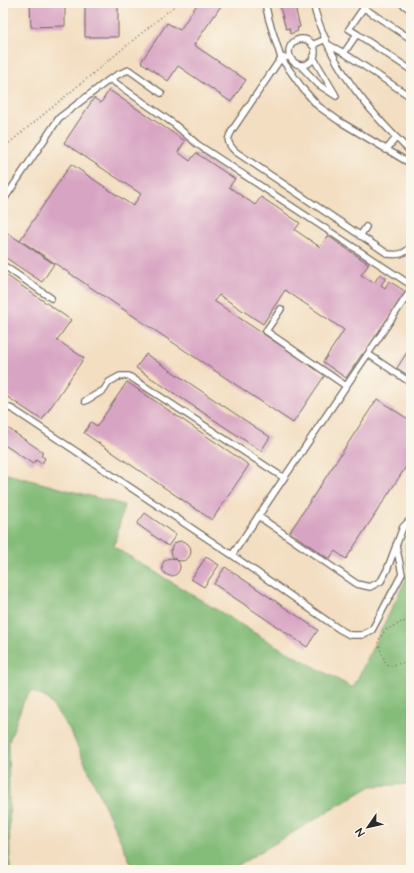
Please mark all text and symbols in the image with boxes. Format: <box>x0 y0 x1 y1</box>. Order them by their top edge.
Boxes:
north arrow <box>348 807 388 847</box>
text: N <box>352 825 368 839</box>

